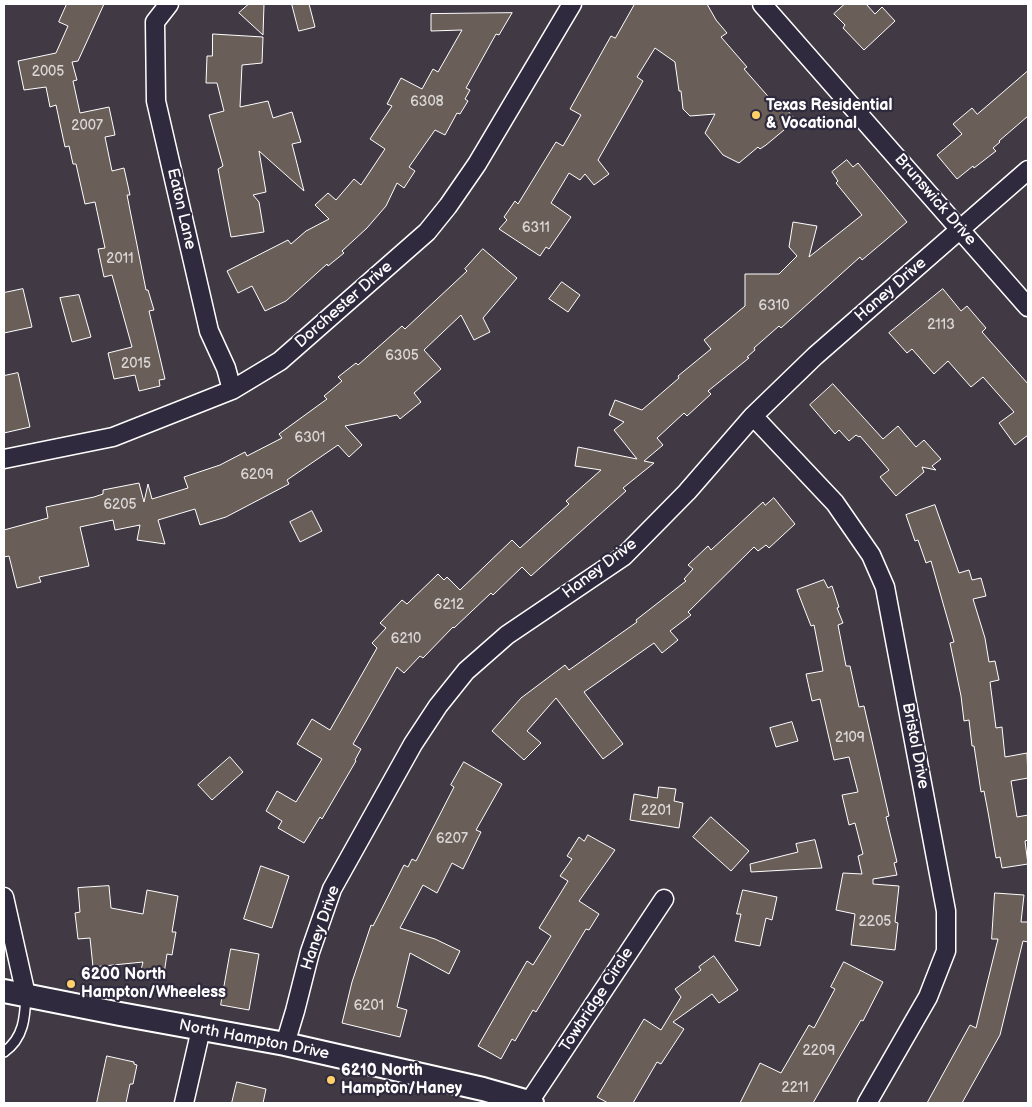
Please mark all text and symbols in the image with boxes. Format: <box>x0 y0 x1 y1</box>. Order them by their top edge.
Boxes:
house number: 2005 <box>32 64 64 80</box>
house number: 6308 <box>410 94 444 110</box>
place label: Texas Residential & Vocational <box>766 96 892 134</box>
marker: Texas Residential & Vocational <box>750 109 762 121</box>
house number: 2007 <box>71 118 103 134</box>
street label: Brunswick Drive <box>890 150 980 250</box>
street label: Eaton Lane <box>162 167 200 251</box>
house number: 6311 <box>522 220 550 236</box>
house number: 2011 <box>106 251 134 267</box>
street label: Haney Drive <box>851 254 931 326</box>
street label: Dorchester Drive <box>292 258 396 352</box>
house number: 6310 <box>759 298 789 314</box>
house number: 2113 <box>927 317 955 333</box>
house number: 6305 <box>385 348 419 364</box>
house number: 2015 <box>121 356 151 372</box>
house number: 6301 <box>295 430 325 446</box>
house number: 6209 <box>240 467 274 483</box>
house number: 6205 <box>103 497 137 513</box>
street label: Haney Drive <box>559 535 641 603</box>
house number: 6212 <box>434 597 464 613</box>
house number: 6210 <box>391 631 421 647</box>
street label: Bristol Drive <box>897 701 933 791</box>
house number: 2109 <box>835 730 865 746</box>
house number: 2201 <box>641 803 671 819</box>
house number: 6207 <box>436 831 468 847</box>
street label: Haney Drive <box>298 883 344 973</box>
house number: 2205 <box>859 914 891 930</box>
street label: Towbridge Circle <box>556 944 638 1056</box>
place label: 6200 North Hampton/Wheeless <box>81 965 226 1003</box>
marker: 6200 North Hampton/Wheeless <box>65 978 77 990</box>
house number: 6201 <box>354 998 384 1014</box>
street label: North Hampton Drive <box>177 1016 331 1064</box>
house number: 2209 <box>803 1043 835 1059</box>
place label: 6210 North Hampton/Haney <box>341 1061 462 1099</box>
marker: 6210 North Hampton/Haney <box>325 1074 337 1086</box>
house number: 2211 <box>781 1080 809 1096</box>

